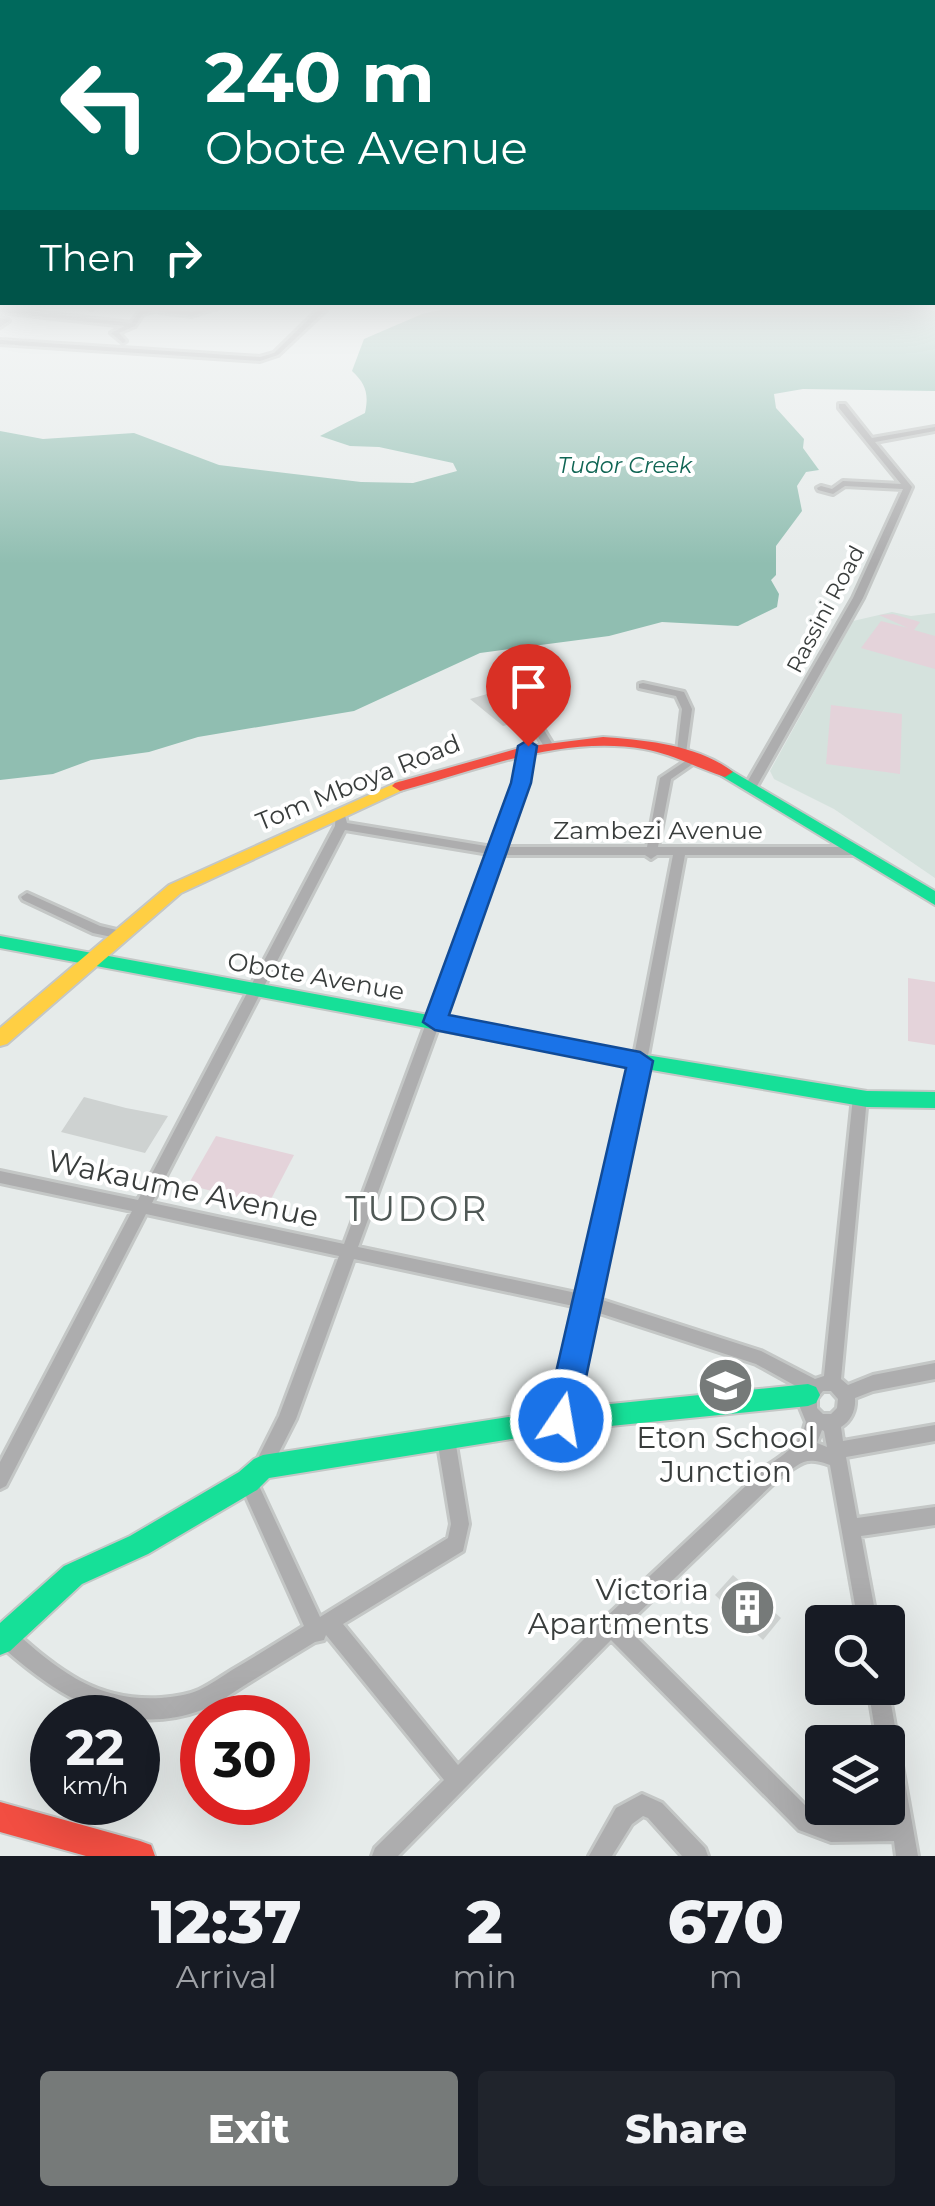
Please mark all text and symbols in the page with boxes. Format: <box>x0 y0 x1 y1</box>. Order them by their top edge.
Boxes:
text: 240 m <box>205 34 435 120</box>
icon: left <box>40 40 170 170</box>
text: Obote Avenue <box>205 120 528 175</box>
icon: right <box>156 230 211 285</box>
text: Then <box>40 234 136 281</box>
water label: Tudor Creek <box>558 452 693 479</box>
street label: Rassini Road <box>781 541 870 677</box>
pin <box>486 644 571 747</box>
icon: arrive <box>501 659 556 714</box>
street label: Tom Mboya Road <box>252 727 464 837</box>
street label: Zambezi Avenue <box>553 815 763 845</box>
street label: Obote Avenue <box>225 946 407 1006</box>
street label: Wakaume Avenue <box>44 1142 322 1235</box>
district label: TUDOR <box>345 1187 489 1230</box>
school or university icon: Eton School Junction <box>696 1355 756 1415</box>
position arrow <box>509 1368 613 1472</box>
place label: Eton School Junction <box>636 1419 816 1490</box>
place label: Victoria Apartments <box>528 1571 709 1642</box>
building icon: Victoria Apartments <box>718 1577 778 1637</box>
map controls <box>805 1605 905 1825</box>
button: search <box>805 1605 905 1705</box>
speed limit sign: 30 <box>180 1695 310 1825</box>
text: 22 <box>66 1717 125 1778</box>
button: layers <box>805 1725 905 1825</box>
text: km/h <box>62 1770 128 1800</box>
text: 12:37 <box>151 1885 302 1958</box>
text: 2 <box>467 1885 503 1958</box>
text: 670 <box>668 1885 784 1958</box>
text: Arrival <box>176 1957 277 1996</box>
text: min <box>453 1957 517 1996</box>
text: m <box>709 1957 743 1996</box>
button: Exit <box>40 2071 458 2186</box>
button: Share <box>478 2071 895 2186</box>

